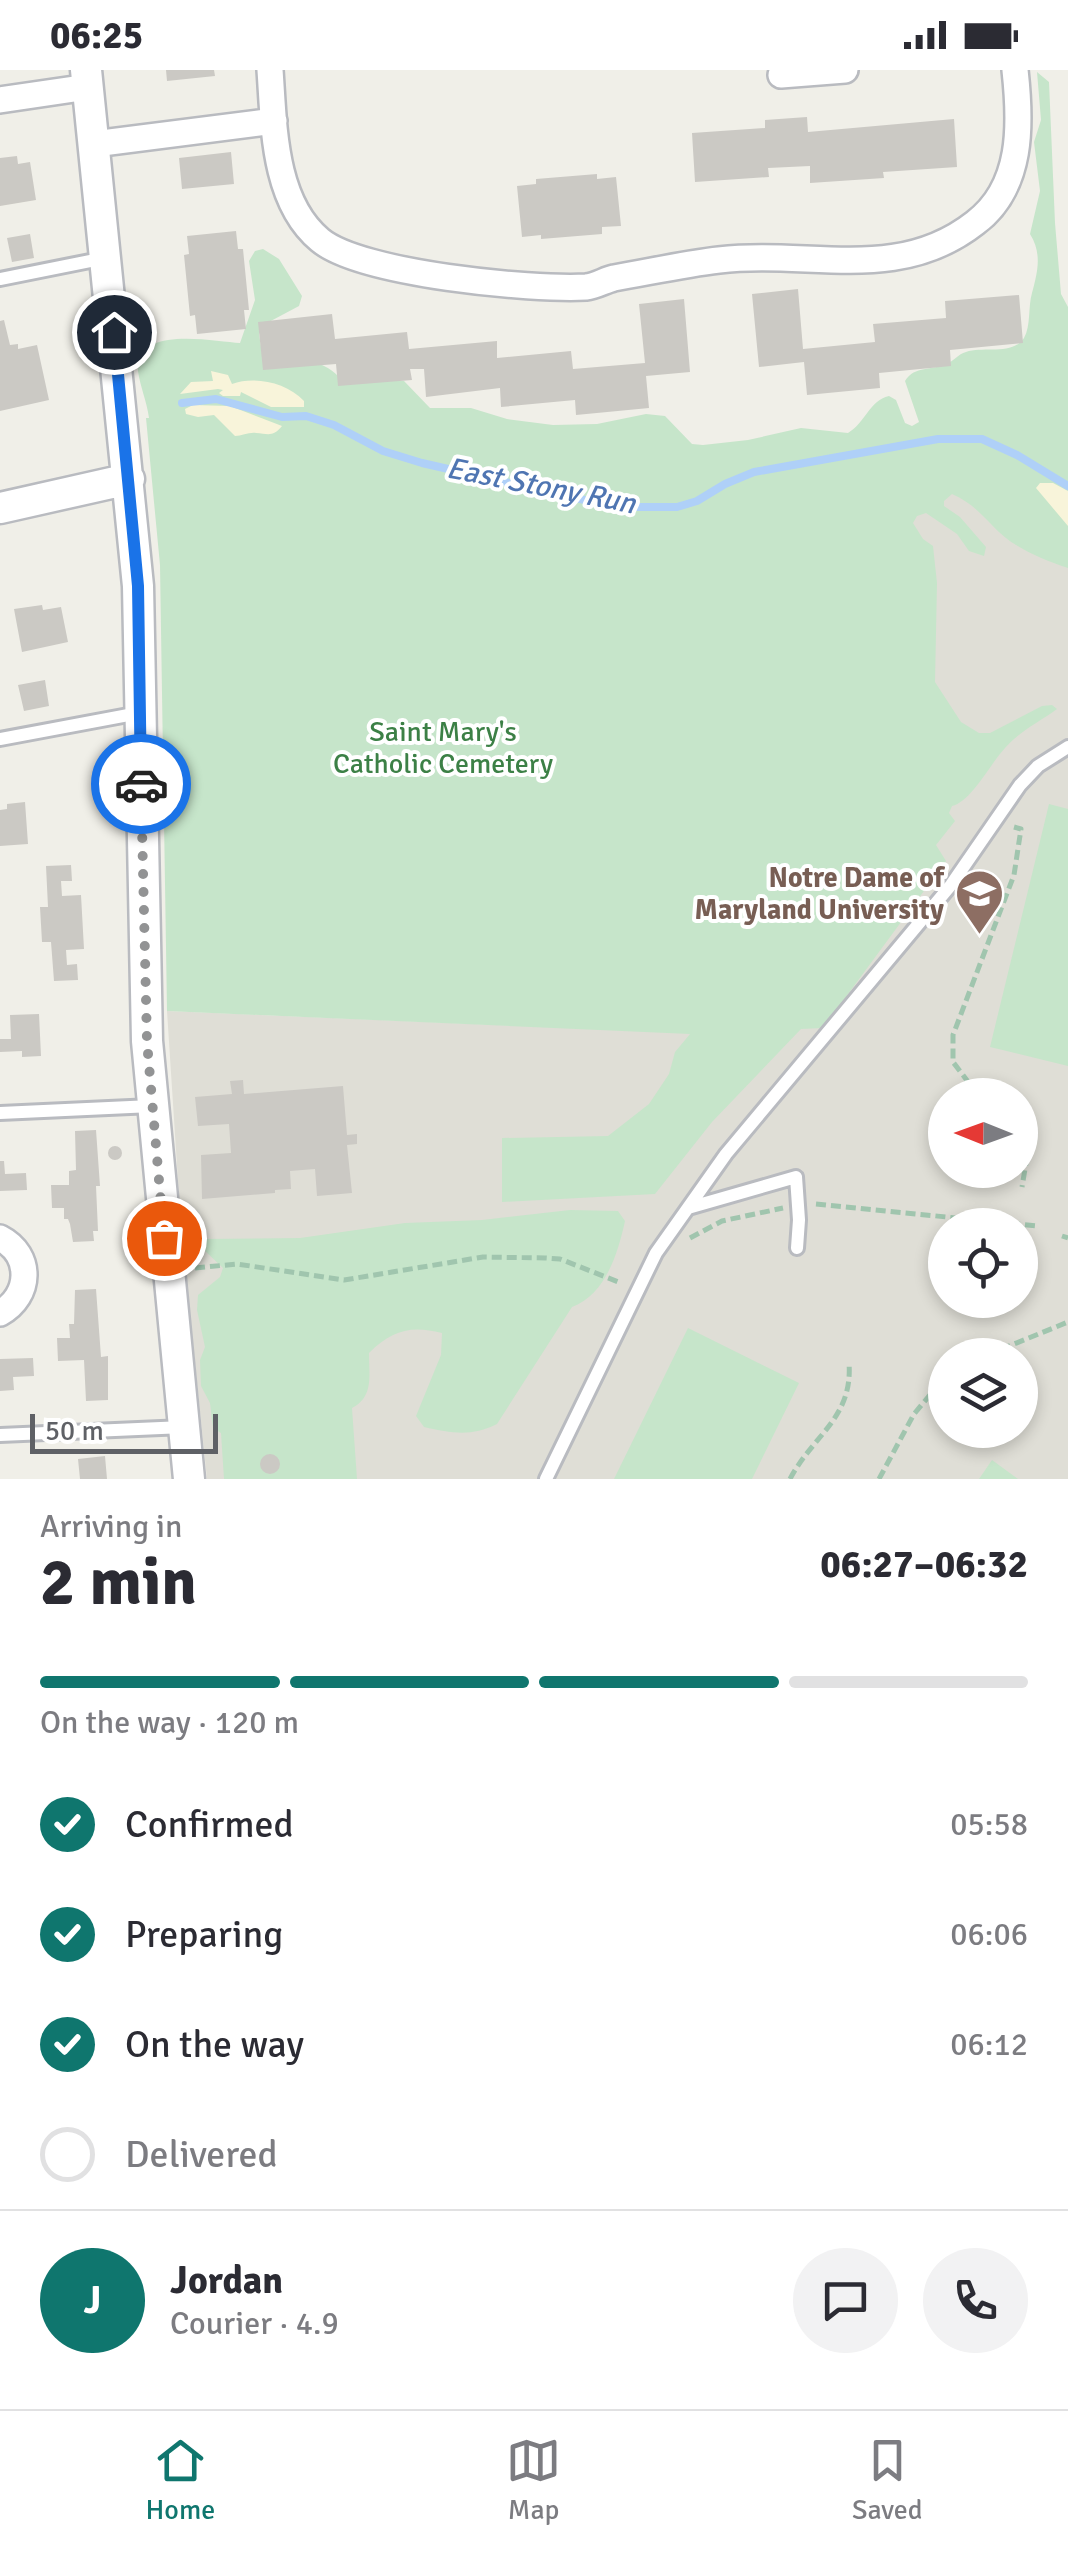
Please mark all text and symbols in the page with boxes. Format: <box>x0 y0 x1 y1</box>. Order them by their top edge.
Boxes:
text: 06:25 <box>50 12 143 59</box>
pin <box>72 290 157 375</box>
icon: home <box>87 305 142 360</box>
water label: East Stony Run <box>444 450 640 523</box>
park label: Saint Mary's Catholic Cemetery <box>333 715 553 781</box>
courier <box>91 734 191 834</box>
icon: car <box>114 757 169 812</box>
place label: Notre Dame of Maryland University <box>695 861 946 927</box>
school or university icon: Notre Dame of Maryland University <box>953 868 1005 936</box>
north arrow <box>928 1078 1038 1188</box>
map controls <box>928 1078 1038 1448</box>
pin <box>122 1196 207 1281</box>
button: locate <box>928 1208 1038 1318</box>
icon: bag <box>137 1211 192 1266</box>
button: layers <box>928 1338 1038 1448</box>
scale bar <box>30 1409 218 1454</box>
text: 50 m <box>45 1414 104 1448</box>
text: Arriving in <box>40 1507 182 1546</box>
text: 06:27–06:32 <box>820 1541 1028 1588</box>
text: 2 min <box>40 1543 197 1623</box>
text: On the way · 120 m <box>40 1703 299 1742</box>
icon: check <box>40 1797 95 1852</box>
text: Confirmed <box>125 1801 294 1848</box>
text: 05:58 <box>950 1805 1028 1844</box>
icon: check <box>40 1907 95 1962</box>
text: Preparing <box>125 1911 283 1958</box>
text: 06:06 <box>950 1915 1028 1954</box>
icon: check <box>40 2017 95 2072</box>
text: On the way <box>125 2021 304 2068</box>
text: 06:12 <box>950 2025 1028 2064</box>
text: Delivered <box>125 2131 278 2178</box>
button: chat <box>793 2248 898 2353</box>
button: phone <box>923 2248 1028 2353</box>
text: Jordan <box>170 2257 283 2304</box>
text: J <box>84 2277 101 2324</box>
text: Courier · 4.9 <box>170 2304 339 2343</box>
tab: Home <box>145 2433 215 2527</box>
tab: Map <box>506 2433 561 2527</box>
tab: Saved <box>852 2433 923 2527</box>

